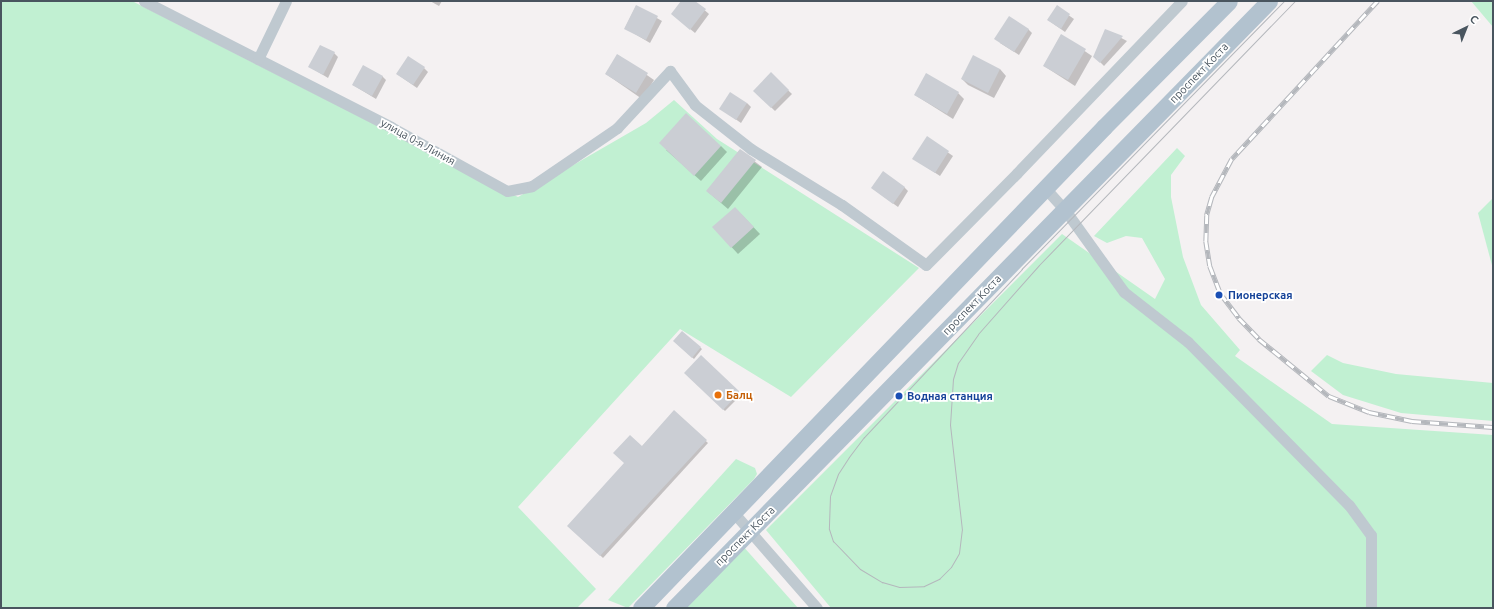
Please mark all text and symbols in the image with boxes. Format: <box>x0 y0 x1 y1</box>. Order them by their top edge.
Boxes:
north arrow <box>1446 8 1486 48</box>
text: С <box>1468 12 1481 26</box>
street label: проспект Коста <box>1167 40 1231 106</box>
street label: улица 0-я Линия <box>378 116 458 168</box>
street label: проспект Коста <box>940 272 1004 338</box>
place label: Пионерская <box>1228 288 1293 302</box>
marker: Пионерская <box>1213 289 1225 301</box>
place label: Балц <box>726 388 753 402</box>
place label: Водная станция <box>907 389 993 403</box>
marker: Балц <box>713 390 723 400</box>
marker: Водная станция <box>894 391 904 401</box>
street label: проспект Коста <box>713 504 777 568</box>

